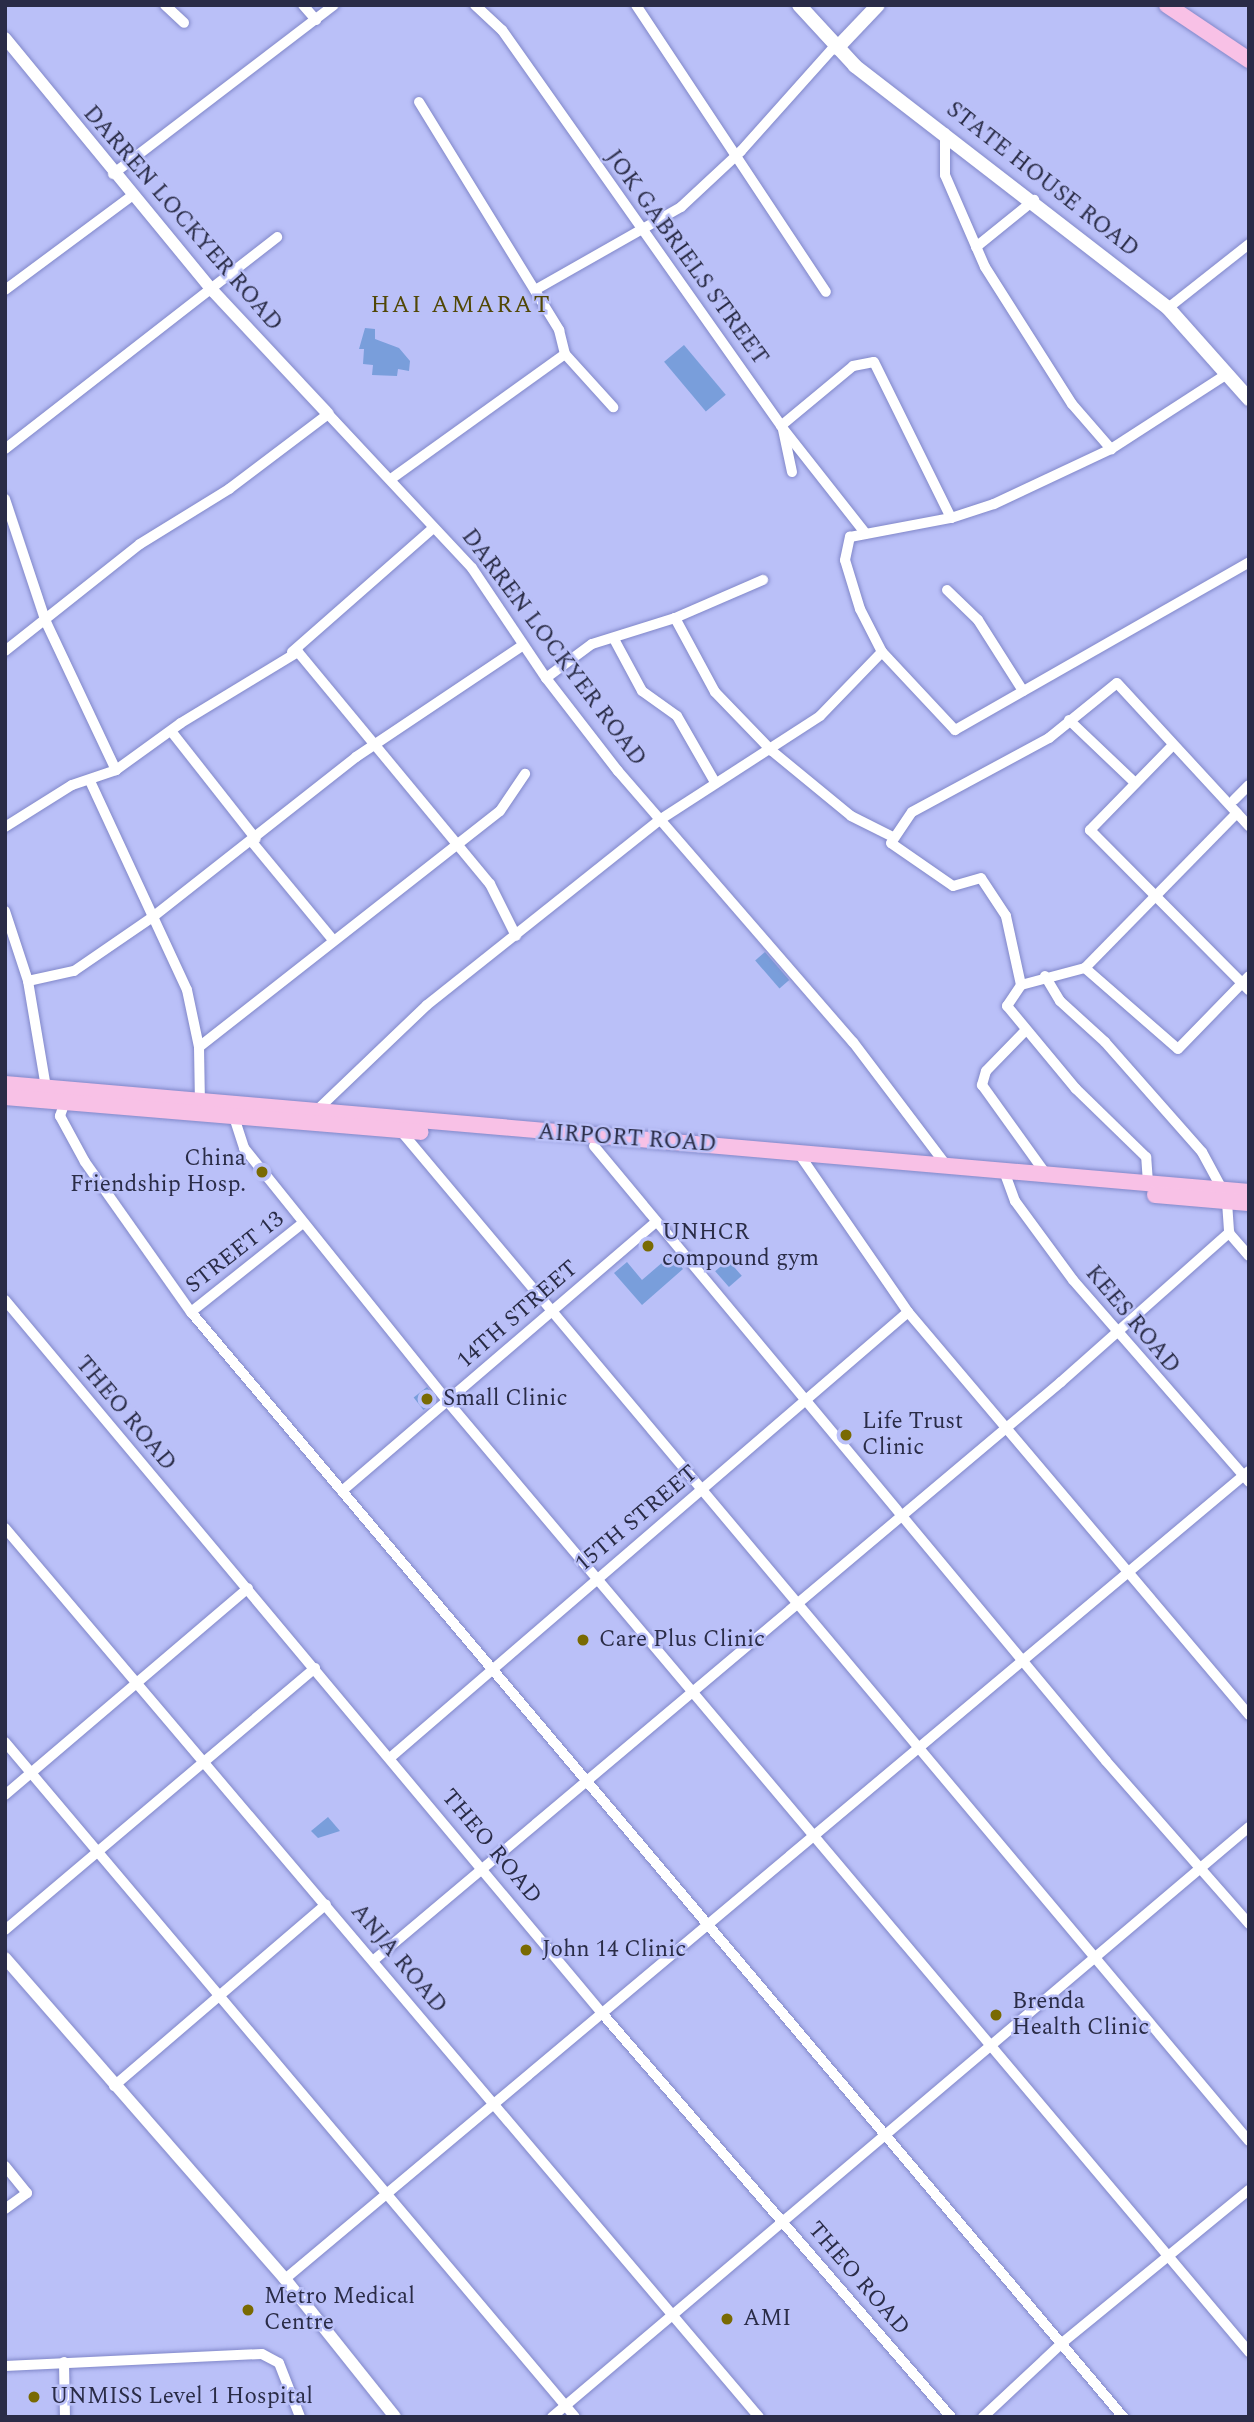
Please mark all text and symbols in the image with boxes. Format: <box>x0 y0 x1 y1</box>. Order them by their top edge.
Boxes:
street label: STATE HOUSE ROAD <box>940 96 1144 264</box>
street label: DARREN LOCKYER ROAD <box>76 101 288 337</box>
street label: JOK GABRIELS STREET <box>599 145 773 371</box>
district label: HAI AMARAT <box>372 292 550 320</box>
street label: DARREN LOCKYER ROAD <box>455 524 651 772</box>
street label: AIRPORT ROAD <box>537 1119 717 1159</box>
place label: China Friendship Hosp. <box>70 1145 246 1199</box>
marker: China Friendship Hosp. <box>252 1162 272 1182</box>
street label: STREET 13 <box>180 1206 290 1300</box>
place label: UNHCR compound gym <box>662 1219 819 1273</box>
marker: UNHCR compound gym <box>640 1238 656 1254</box>
street label: 14TH STREET <box>452 1255 584 1375</box>
street label: KEES ROAD <box>1079 1260 1185 1380</box>
street label: THEO ROAD <box>69 1351 181 1477</box>
place label: Small Clinic <box>443 1385 567 1413</box>
marker: Small Clinic <box>417 1389 437 1409</box>
place label: Life Trust Clinic <box>862 1408 963 1462</box>
marker: Life Trust Clinic <box>836 1425 856 1445</box>
street label: 15TH STREET <box>570 1460 704 1578</box>
place label: Care Plus Clinic <box>599 1626 765 1654</box>
marker: Care Plus Clinic <box>573 1630 593 1650</box>
street label: THEO ROAD <box>435 1784 547 1910</box>
street label: ANJA ROAD <box>344 1898 452 2020</box>
place label: John 14 Clinic <box>542 1936 686 1964</box>
marker: John 14 Clinic <box>516 1940 536 1960</box>
place label: Brenda Health Clinic <box>1012 1988 1149 2042</box>
marker: Brenda Health Clinic <box>986 2005 1006 2025</box>
street label: THEO ROAD <box>801 2217 915 2341</box>
place label: Metro Medical Centre <box>264 2283 415 2337</box>
marker: Metro Medical Centre <box>238 2300 258 2320</box>
place label: AMI <box>743 2305 791 2333</box>
marker: AMI <box>717 2309 737 2329</box>
place label: UNMISS Level 1 Hospital <box>50 2383 313 2411</box>
marker: UNMISS Level 1 Hospital <box>24 2387 44 2407</box>

